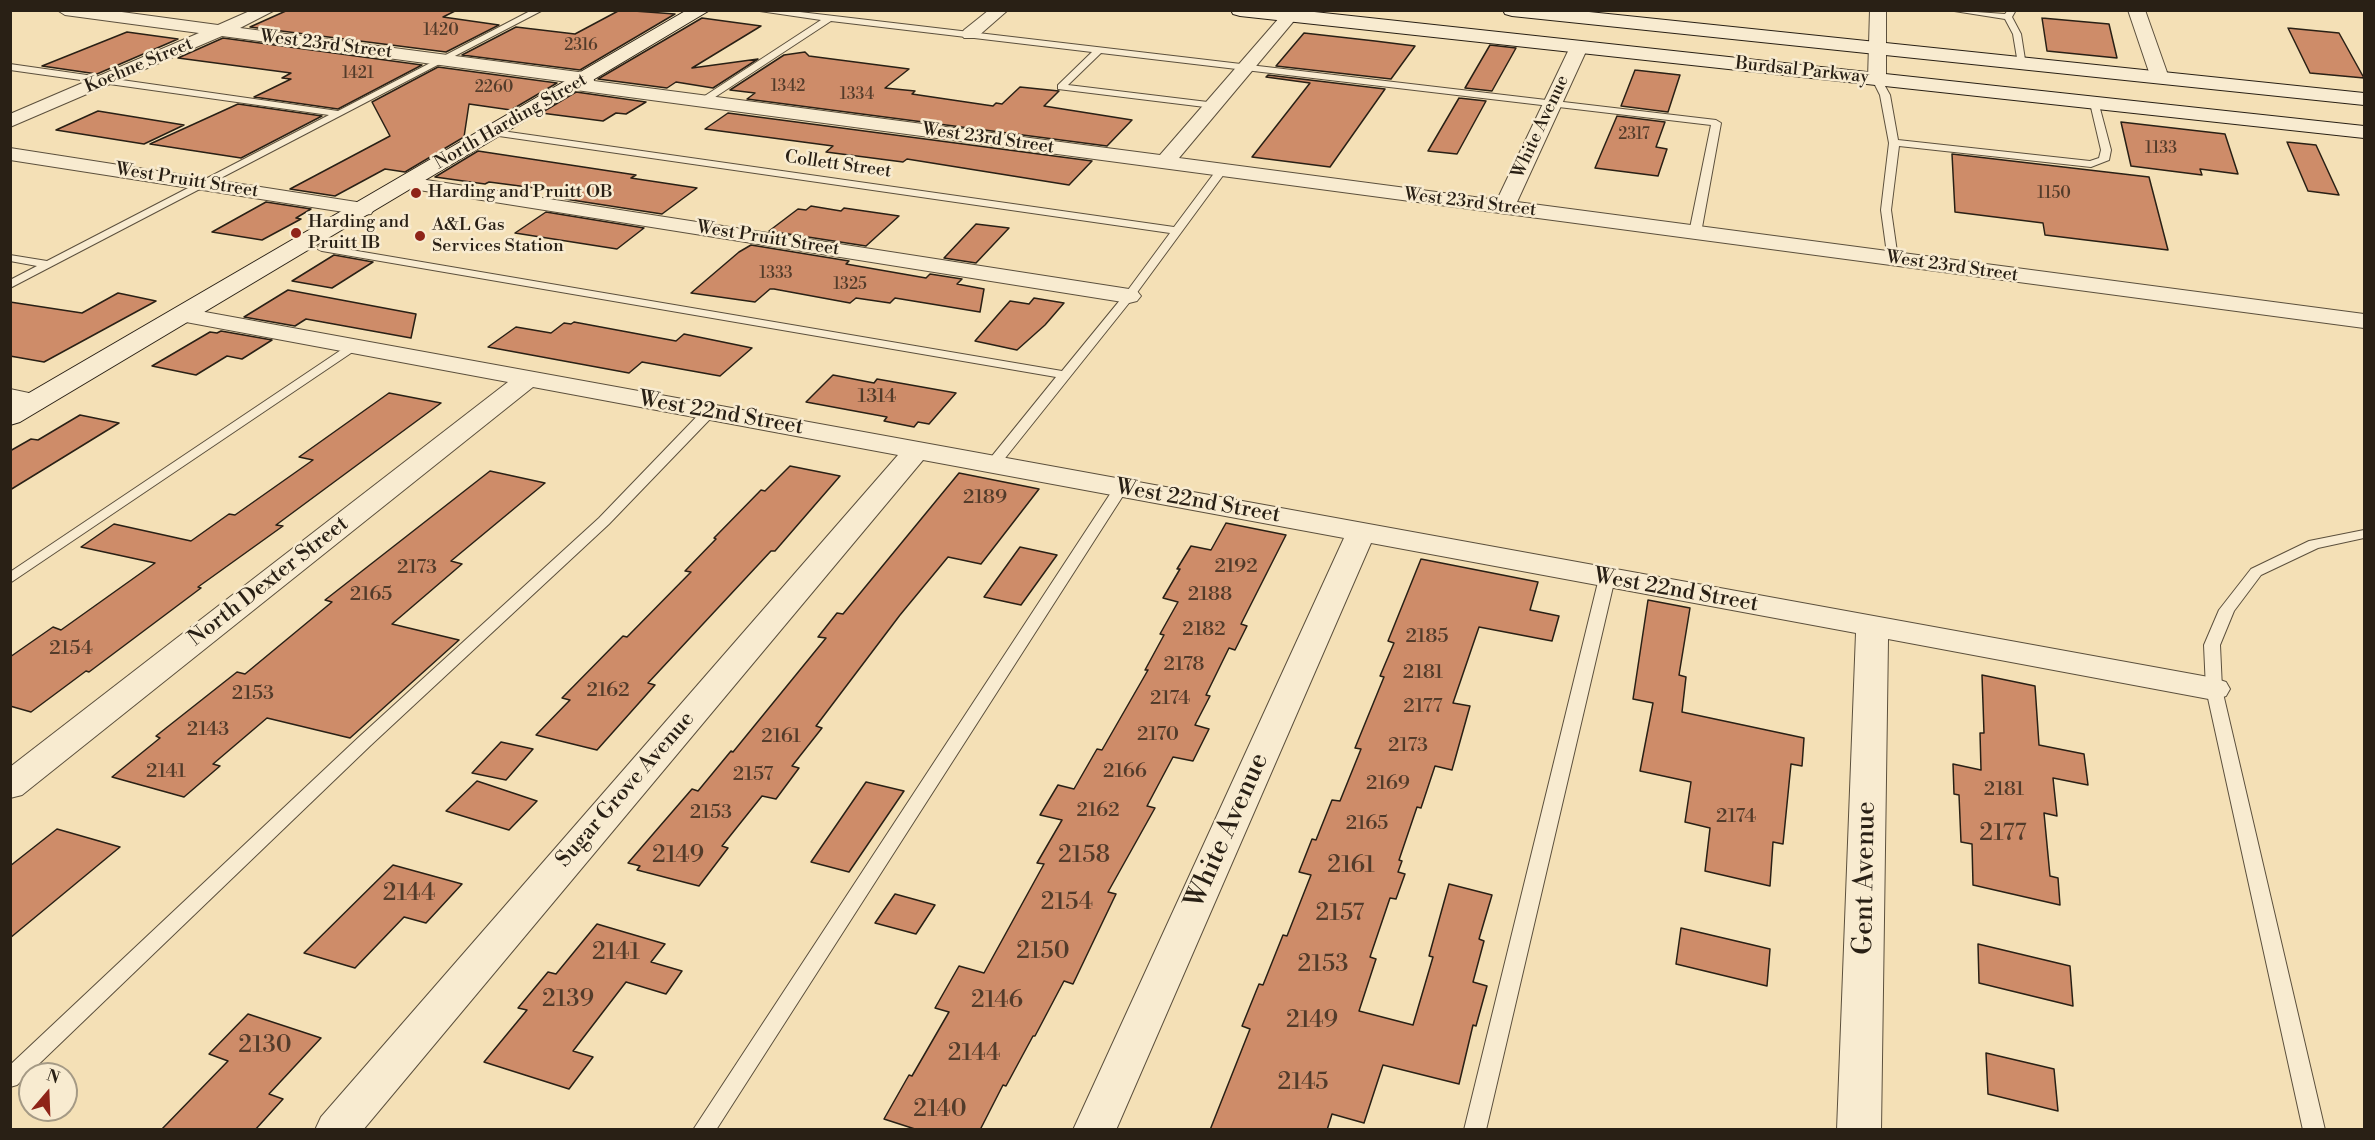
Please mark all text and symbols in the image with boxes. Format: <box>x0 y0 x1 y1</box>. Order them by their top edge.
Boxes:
house number: 1420 <box>423 21 459 41</box>
street label: West 23rd Street <box>259 26 393 64</box>
street label: Koehne Street <box>82 34 196 98</box>
house number: 2316 <box>564 36 598 56</box>
street label: Burdsal Parkway <box>1734 53 1870 89</box>
house number: 1421 <box>342 64 374 84</box>
street label: North Harding Street <box>431 70 591 174</box>
street label: White Avenue <box>1508 72 1574 182</box>
house number: 1342 <box>771 77 805 97</box>
house number: 2260 <box>475 78 513 98</box>
house number: 1334 <box>840 85 874 105</box>
street label: West 23rd Street <box>921 119 1055 159</box>
house number: 2317 <box>1618 125 1650 145</box>
house number: 1133 <box>2145 139 2177 159</box>
street label: Collett Street <box>783 147 893 183</box>
street label: West Pruitt Street <box>114 159 260 203</box>
place label: Harding and Pruitt OB <box>428 182 613 204</box>
street label: West 23rd Street <box>1403 184 1537 222</box>
house number: 1150 <box>2037 184 2071 204</box>
marker: Harding and Pruitt OB <box>409 186 423 200</box>
place label: Harding and Pruitt IB <box>308 212 409 254</box>
place label: A&L Gas Services Station <box>432 215 564 258</box>
street label: West Pruitt Street <box>695 217 841 261</box>
marker: Harding and Pruitt IB <box>289 226 303 240</box>
marker: A&L Gas Services Station <box>413 229 427 243</box>
street label: West 23rd Street <box>1885 247 2019 287</box>
house number: 1333 <box>759 264 793 284</box>
house number: 1325 <box>833 275 867 295</box>
house number: 1314 <box>858 385 896 409</box>
street label: West 22nd Street <box>637 387 805 441</box>
street label: West 22nd Street <box>1114 475 1282 529</box>
house number: 2189 <box>963 486 1007 510</box>
street label: North Dexter Street <box>184 511 354 653</box>
house number: 2192 <box>1214 555 1258 579</box>
house number: 2173 <box>397 556 437 580</box>
street label: West 22nd Street <box>1592 564 1760 618</box>
house number: 2165 <box>350 583 392 607</box>
house number: 2188 <box>1188 583 1232 607</box>
house number: 2182 <box>1182 618 1226 642</box>
house number: 2185 <box>1405 625 1449 649</box>
house number: 2154 <box>49 637 93 661</box>
house number: 2178 <box>1163 653 1205 677</box>
house number: 2181 <box>1403 661 1443 685</box>
house number: 2162 <box>586 679 630 703</box>
house number: 2153 <box>232 682 274 706</box>
house number: 2174 <box>1150 687 1190 711</box>
house number: 2177 <box>1403 695 1443 719</box>
street label: Sugar Grove Avenue <box>551 707 701 873</box>
house number: 2143 <box>187 718 229 742</box>
house number: 2170 <box>1137 723 1179 747</box>
house number: 2161 <box>761 725 801 749</box>
house number: 2173 <box>1388 734 1428 758</box>
street label: White Avenue <box>1179 748 1277 914</box>
house number: 2141 <box>146 760 186 784</box>
house number: 2166 <box>1103 760 1147 784</box>
house number: 2157 <box>733 763 773 787</box>
house number: 2169 <box>1366 772 1410 796</box>
house number: 2181 <box>1984 778 2024 802</box>
house number: 2162 <box>1076 799 1120 823</box>
house number: 2153 <box>690 801 732 825</box>
street label: Gent Avenue <box>1848 801 1884 955</box>
house number: 2174 <box>1716 805 1756 829</box>
house number: 2165 <box>1346 812 1388 836</box>
house number: 2177 <box>1979 820 2027 848</box>
house number: 2149 <box>652 842 704 870</box>
house number: 2158 <box>1058 842 1110 870</box>
house number: 2161 <box>1327 852 1375 880</box>
house number: 2144 <box>383 880 435 908</box>
house number: 2154 <box>1041 889 1093 917</box>
house number: 2157 <box>1316 900 1364 928</box>
house number: 2150 <box>1016 938 1070 966</box>
house number: 2141 <box>592 939 640 967</box>
house number: 2153 <box>1298 951 1348 979</box>
house number: 2139 <box>542 986 594 1014</box>
house number: 2146 <box>971 987 1023 1015</box>
house number: 2149 <box>1286 1007 1338 1035</box>
house number: 2130 <box>238 1032 292 1060</box>
house number: 2144 <box>948 1040 1000 1068</box>
north arrow <box>18 1062 78 1122</box>
text: N <box>44 1065 62 1088</box>
house number: 2145 <box>1278 1069 1328 1097</box>
house number: 2140 <box>913 1096 967 1124</box>

